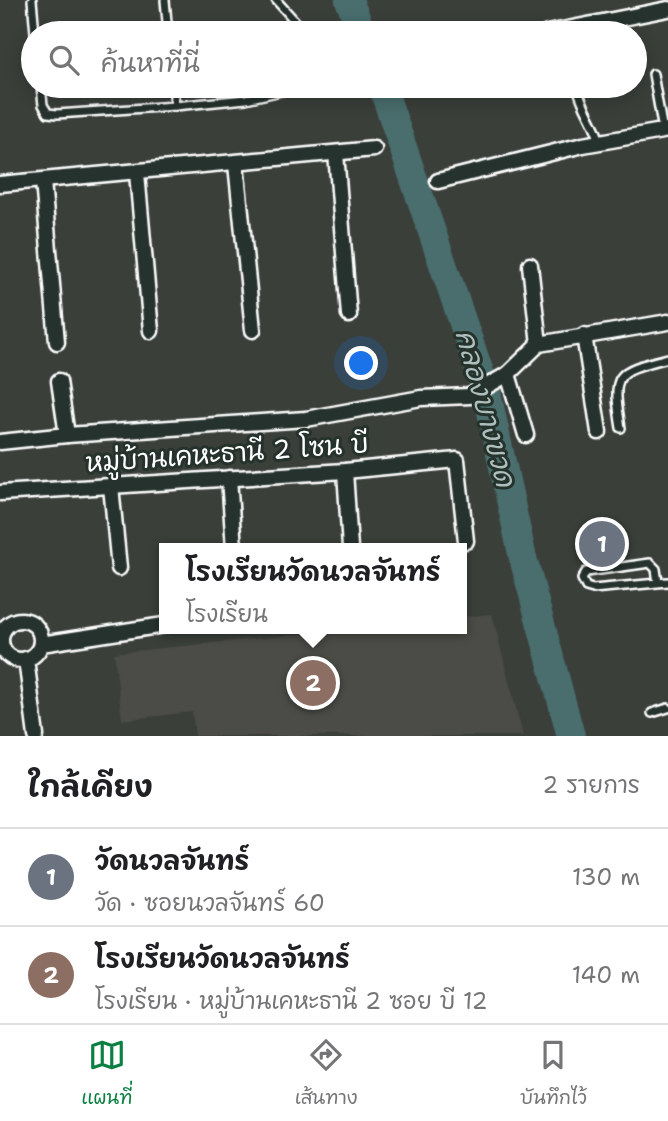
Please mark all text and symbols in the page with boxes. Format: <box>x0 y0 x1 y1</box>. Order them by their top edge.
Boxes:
search box <box>21 21 647 98</box>
icon: search <box>45 41 83 79</box>
text: ค้นหาที่นี่ <box>101 45 200 80</box>
water label: คลองบางขวด <box>447 325 526 492</box>
your location <box>344 346 378 380</box>
street label: หมู่บ้านเคหะธานี 2 โซน บี <box>84 425 370 482</box>
pin: 1 <box>579 518 625 570</box>
popup <box>159 543 467 634</box>
text: โรงเรียนวัดนวลจันทร์ <box>186 554 440 589</box>
text: โรงเรียน <box>186 599 268 629</box>
pin: 2 <box>290 657 336 709</box>
text: ใกล้เคียง <box>28 766 153 807</box>
text: 2 รายการ <box>542 770 640 800</box>
text: วัดนวลจันทร์ <box>95 843 249 878</box>
text: 1 <box>46 862 56 892</box>
text: 130 m <box>572 862 640 892</box>
text: วัด · ซอยนวลจันทร์ 60 <box>95 888 325 918</box>
text: โรงเรียนวัดนวลจันทร์ <box>95 941 350 976</box>
text: 2 <box>43 960 59 990</box>
text: 140 m <box>572 960 640 990</box>
text: โรงเรียน · หมู่บ้านเคหะธานี 2 ซอย บี 12 <box>95 986 488 1016</box>
tab: แผนที่ <box>81 1036 132 1111</box>
tab: เส้นทาง <box>295 1036 358 1111</box>
tab: บันทึกไว้ <box>520 1036 587 1111</box>

